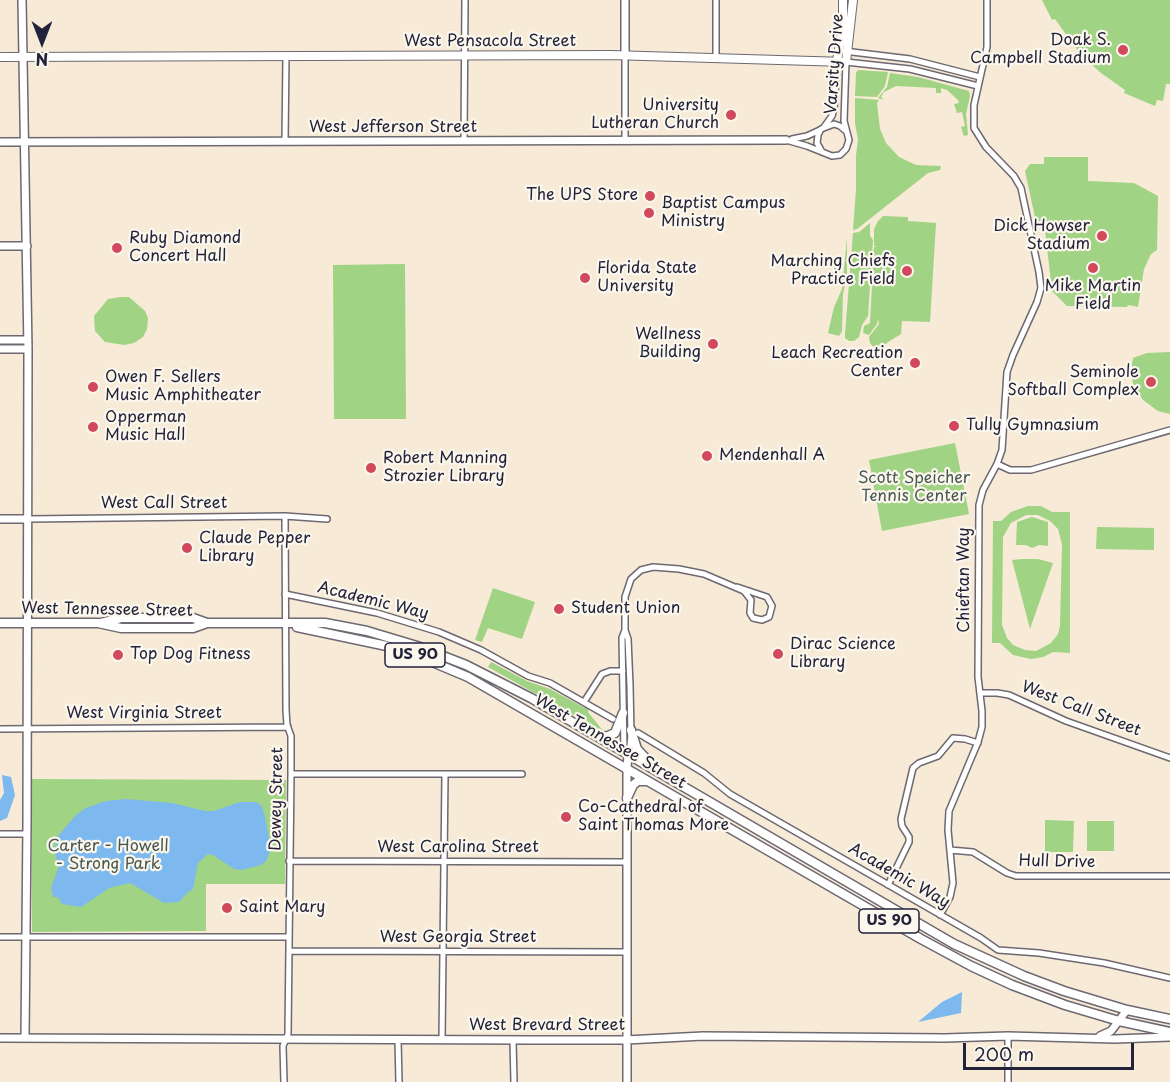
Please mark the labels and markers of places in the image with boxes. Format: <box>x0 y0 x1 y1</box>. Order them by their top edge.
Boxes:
place label: Doak S. Campbell Stadium <box>970 31 1111 69</box>
marker: Doak S. Campbell Stadium <box>1116 43 1130 57</box>
place label: University Lutheran Church <box>591 96 719 134</box>
marker: University Lutheran Church <box>724 108 738 122</box>
place label: The UPS Store <box>526 186 638 206</box>
marker: The UPS Store <box>643 189 657 203</box>
place label: Baptist Campus Ministry <box>661 194 785 232</box>
marker: Baptist Campus Ministry <box>642 206 656 220</box>
place label: Dick Howser Stadium <box>994 217 1090 255</box>
place label: Ruby Diamond Concert Hall <box>129 229 241 267</box>
marker: Dick Howser Stadium <box>1095 229 1109 243</box>
marker: Ruby Diamond Concert Hall <box>110 241 124 255</box>
place label: Marching Chiefs Practice Field <box>771 252 895 290</box>
place label: Florida State University <box>597 259 697 297</box>
marker: Mike Martin Field <box>1086 261 1100 275</box>
marker: Marching Chiefs Practice Field <box>900 264 914 278</box>
marker: Florida State University <box>578 271 592 285</box>
place label: Mike Martin Field <box>1045 277 1141 315</box>
place label: Wellness Building <box>635 325 701 363</box>
marker: Wellness Building <box>706 337 720 351</box>
place label: Leach Recreation Center <box>771 344 903 382</box>
marker: Leach Recreation Center <box>908 356 922 370</box>
place label: Seminole Softball Complex <box>1007 363 1139 401</box>
place label: Owen F. Sellers Music Amphitheater <box>105 368 261 406</box>
marker: Seminole Softball Complex <box>1144 375 1158 389</box>
marker: Owen F. Sellers Music Amphitheater <box>86 380 100 394</box>
place label: Opperman Music Hall <box>105 408 186 446</box>
place label: Tully Gymnasium <box>966 416 1099 436</box>
marker: Tully Gymnasium <box>947 419 961 433</box>
marker: Opperman Music Hall <box>86 420 100 434</box>
place label: Mendenhall A <box>719 446 825 466</box>
place label: Robert Manning Strozier Library <box>383 449 508 487</box>
marker: Mendenhall A <box>700 449 714 463</box>
marker: Robert Manning Strozier Library <box>364 461 378 475</box>
place label: Claude Pepper Library <box>199 529 310 567</box>
marker: Claude Pepper Library <box>180 541 194 555</box>
place label: Student Union <box>571 599 680 619</box>
marker: Student Union <box>552 602 566 616</box>
place label: Dirac Science Library <box>790 635 896 673</box>
place label: Top Dog Fitness <box>130 645 251 665</box>
marker: Dirac Science Library <box>771 647 785 661</box>
marker: Top Dog Fitness <box>111 648 125 662</box>
place label: Co-Cathedral of Saint Thomas More <box>578 798 729 836</box>
marker: Co-Cathedral of Saint Thomas More <box>559 810 573 824</box>
place label: Saint Mary <box>239 898 325 918</box>
marker: Saint Mary <box>220 901 234 915</box>

